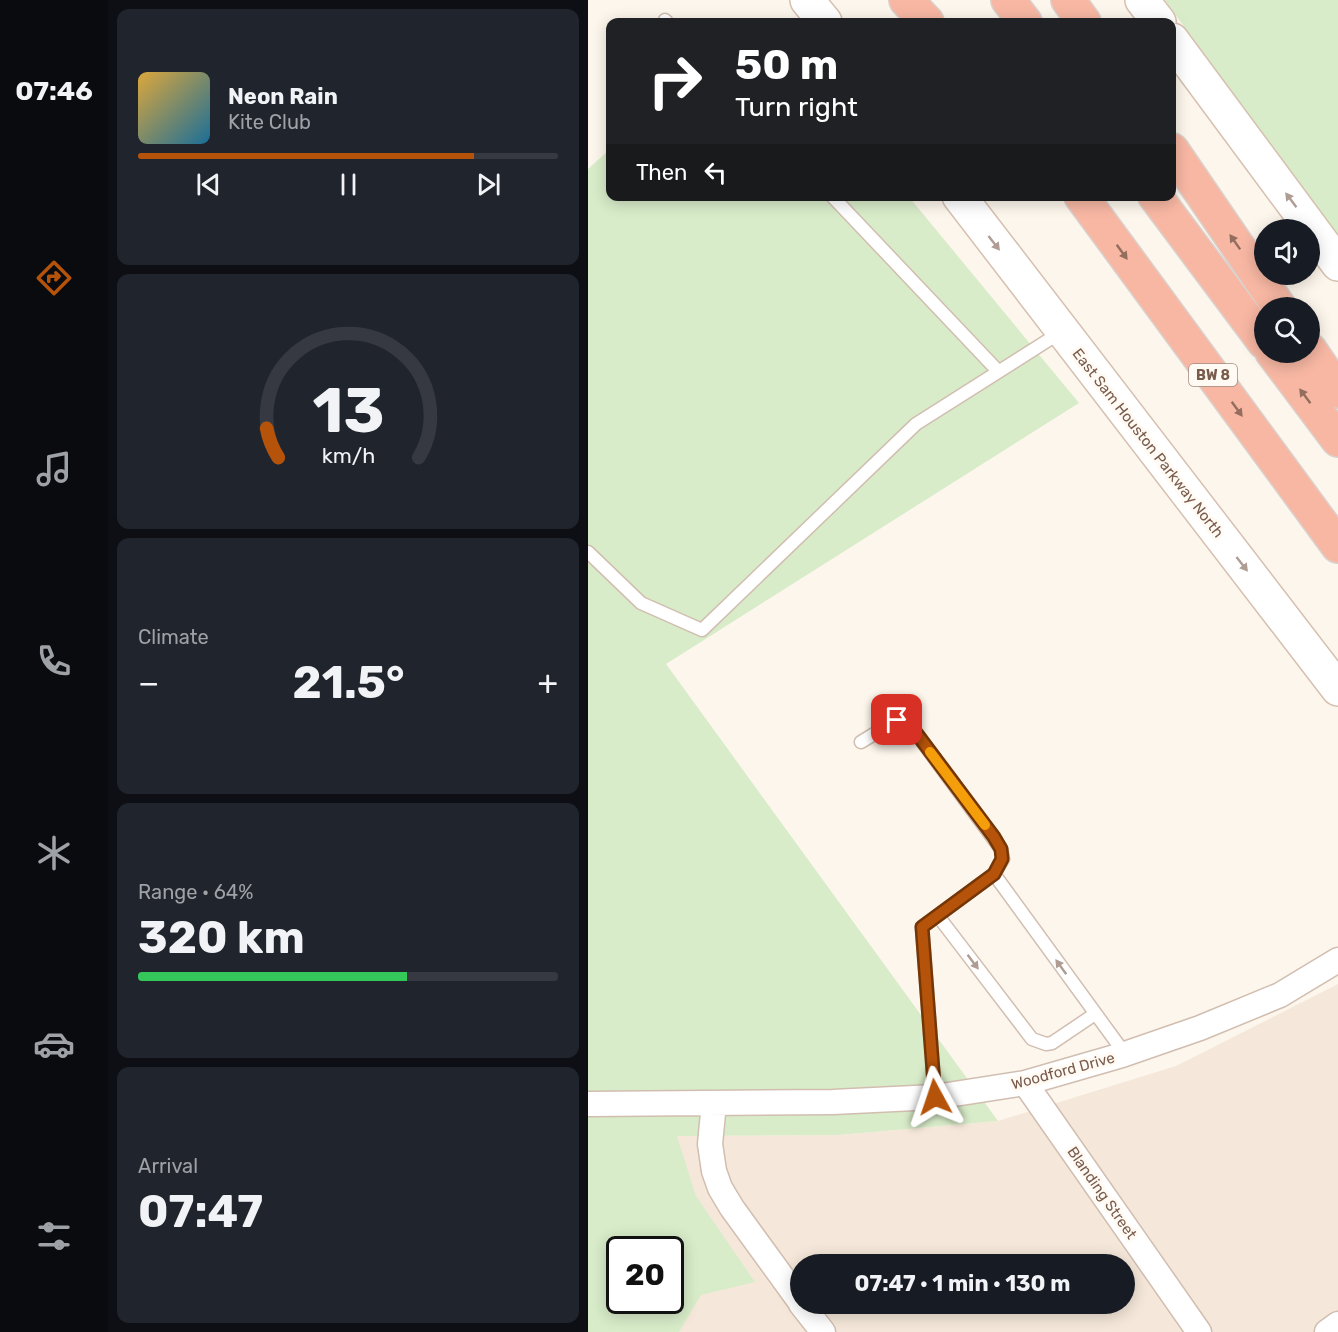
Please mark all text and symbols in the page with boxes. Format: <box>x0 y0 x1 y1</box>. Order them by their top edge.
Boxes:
text: 50 m <box>735 40 838 90</box>
icon: right <box>636 42 714 120</box>
text: 07:46 <box>15 75 93 107</box>
text: Neon Rain <box>228 83 338 110</box>
text: Turn right <box>735 91 858 123</box>
text: Kite Club <box>228 110 311 134</box>
icon: left <box>699 156 732 189</box>
text: Then <box>636 159 687 186</box>
icon: previous <box>192 168 225 201</box>
icon: pause <box>332 168 365 201</box>
icon: next <box>472 168 505 201</box>
one-way arrow <box>1285 193 1297 208</box>
map controls <box>1254 219 1320 363</box>
button: sound <box>1254 219 1320 285</box>
one-way arrow <box>988 235 1001 251</box>
one-way arrow <box>1229 235 1241 251</box>
one-way arrow <box>1116 243 1128 259</box>
icon: directions <box>33 257 75 299</box>
button: search <box>1254 297 1320 363</box>
street label: East Sam Houston Parkway North <box>1069 345 1227 541</box>
road number: BW 8 <box>1189 364 1237 386</box>
text: 13 <box>312 375 384 449</box>
one-way arrow <box>1299 389 1311 405</box>
one-way arrow <box>1231 401 1243 416</box>
text: km/h <box>321 444 375 469</box>
icon: music <box>33 448 75 490</box>
one-way arrow <box>1235 556 1247 571</box>
text: Climate <box>138 625 209 649</box>
icon: phone <box>33 640 75 682</box>
text: 21.5° <box>292 656 404 709</box>
text: − <box>138 663 159 702</box>
text: + <box>537 663 558 702</box>
pin <box>871 694 922 745</box>
icon: arrive <box>880 703 913 736</box>
icon: climate <box>33 832 75 874</box>
text: Range · 64% <box>138 880 254 904</box>
text: 320 km <box>138 911 305 964</box>
one-way arrow <box>967 954 979 970</box>
one-way arrow <box>1055 959 1067 975</box>
icon: car <box>33 1023 75 1065</box>
street label: Woodford Drive <box>1009 1049 1117 1093</box>
position arrow <box>903 1065 967 1129</box>
street label: Blanding Street <box>1063 1143 1141 1243</box>
text: Arrival <box>138 1154 198 1178</box>
text: 07:47 <box>138 1185 263 1238</box>
icon: filters <box>33 1215 75 1257</box>
speed limit sign: 20 <box>606 1236 684 1314</box>
text: 07:47 · 1 min · 130 m <box>855 1270 1070 1297</box>

